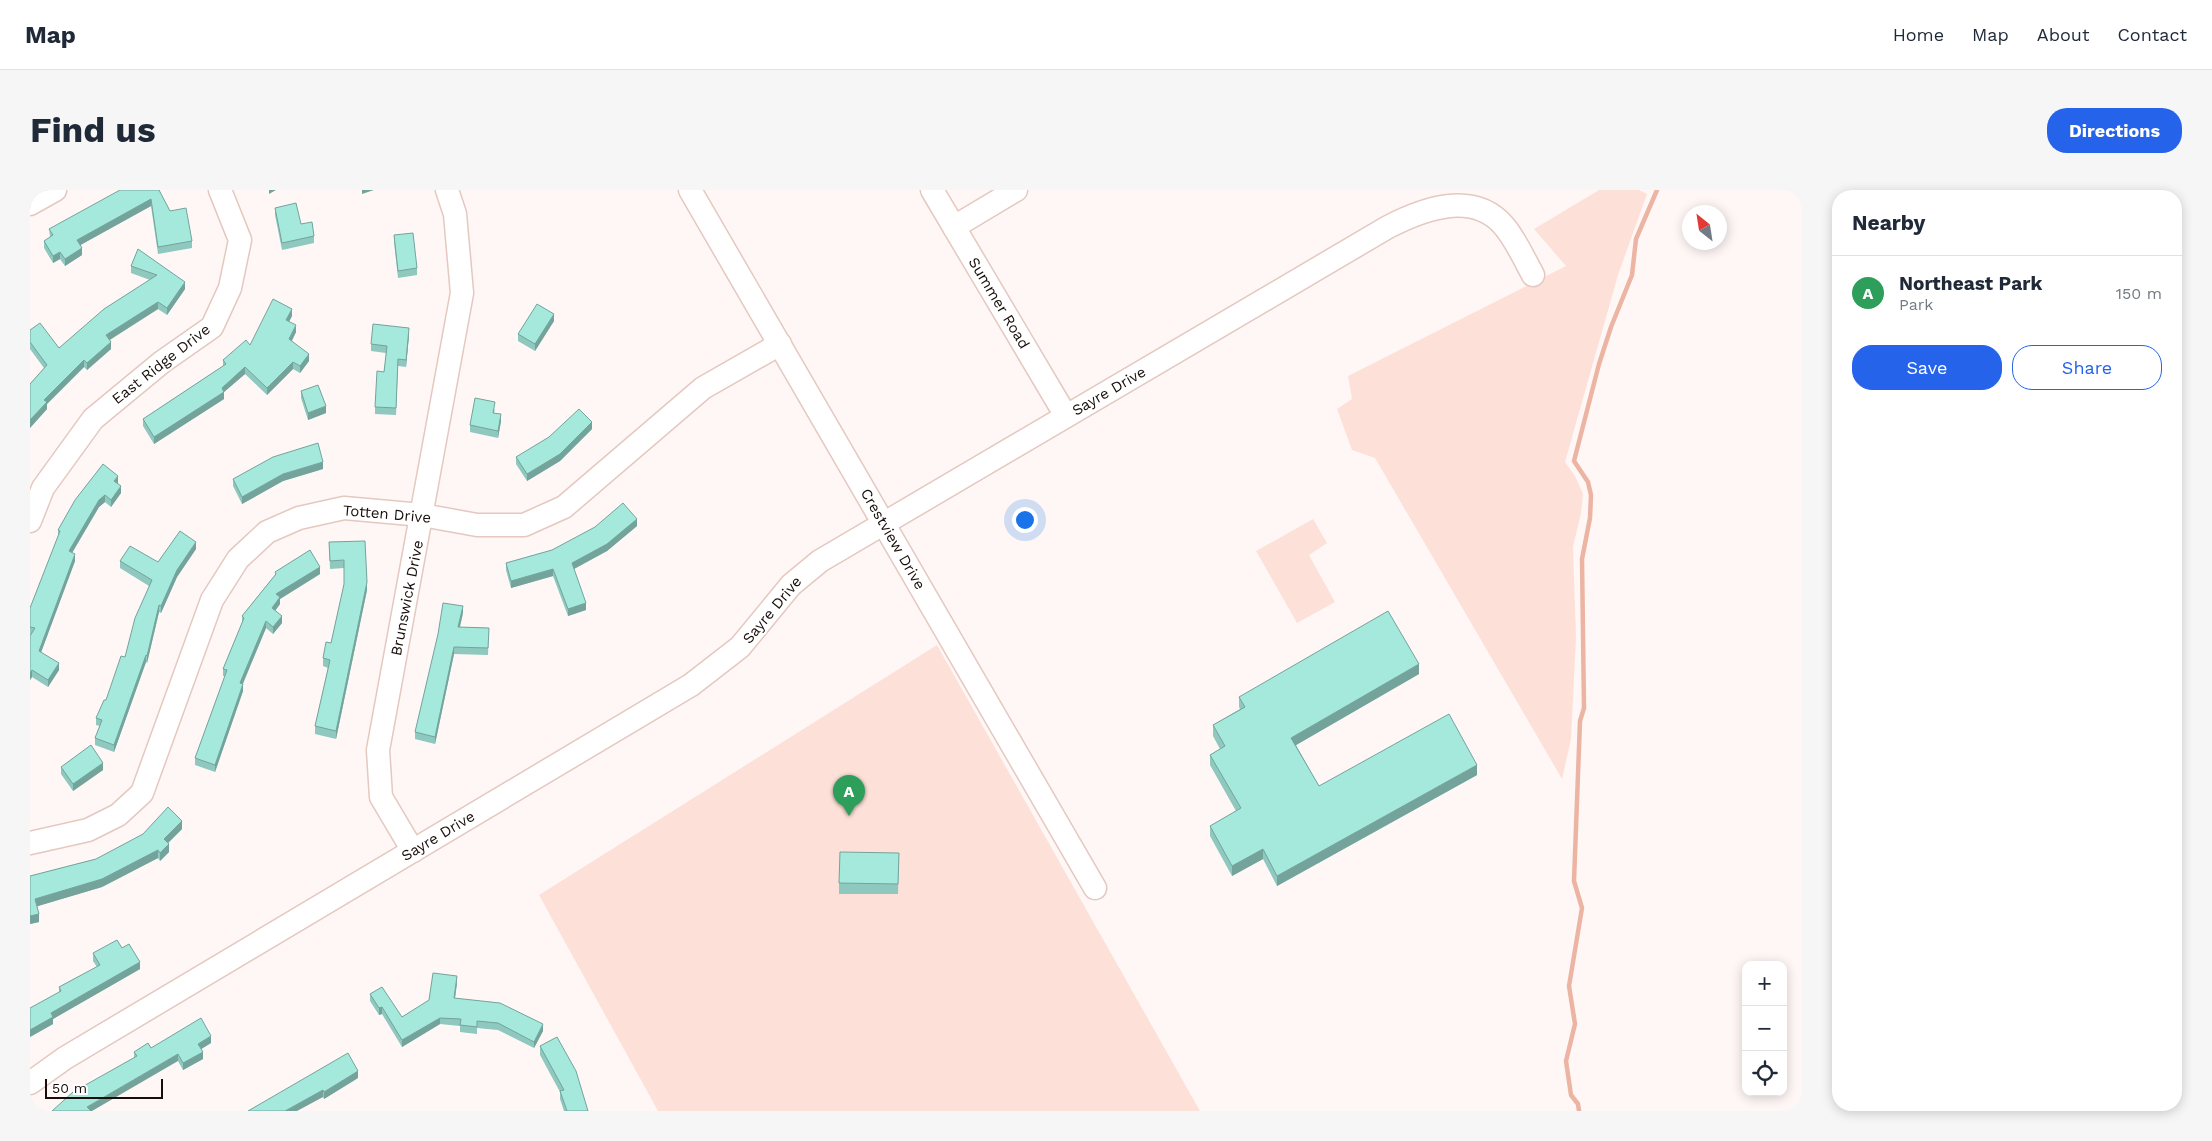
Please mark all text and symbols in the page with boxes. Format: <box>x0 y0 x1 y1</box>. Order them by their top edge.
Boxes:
text: Map <box>25 21 76 49</box>
text: Home <box>1893 24 1944 45</box>
text: Map <box>1972 24 2009 45</box>
text: About <box>2037 24 2089 45</box>
text: Contact <box>2117 24 2187 45</box>
button: Directions <box>2047 108 2182 153</box>
text: Find us <box>30 109 156 151</box>
north arrow <box>1682 205 1727 250</box>
text: Nearby <box>1852 210 1925 235</box>
street label: Summer Road <box>965 254 1033 352</box>
text: Northeast Park <box>1899 272 2042 295</box>
text: A <box>1863 284 1873 303</box>
text: 150 m <box>2116 284 2162 303</box>
text: Park <box>1899 295 1933 314</box>
street label: East Ridge Drive <box>108 320 214 408</box>
button: Save <box>1852 345 2002 390</box>
button: Share <box>2012 345 2162 390</box>
street label: Sayre Drive <box>1069 363 1149 419</box>
street label: Crestview Drive <box>857 485 929 593</box>
street label: Totten Drive <box>342 501 432 527</box>
your location <box>1012 507 1038 533</box>
street label: Brunswick Drive <box>387 539 427 657</box>
street label: Sayre Drive <box>739 573 805 647</box>
pin: A <box>833 775 865 816</box>
street label: Sayre Drive <box>398 807 478 865</box>
map controls <box>1742 961 1787 1096</box>
button: + <box>1742 961 1787 1006</box>
button: − <box>1742 1006 1787 1051</box>
button: locate <box>1742 1051 1787 1096</box>
scale bar <box>45 1076 162 1099</box>
text: 50 m <box>52 1080 87 1096</box>

